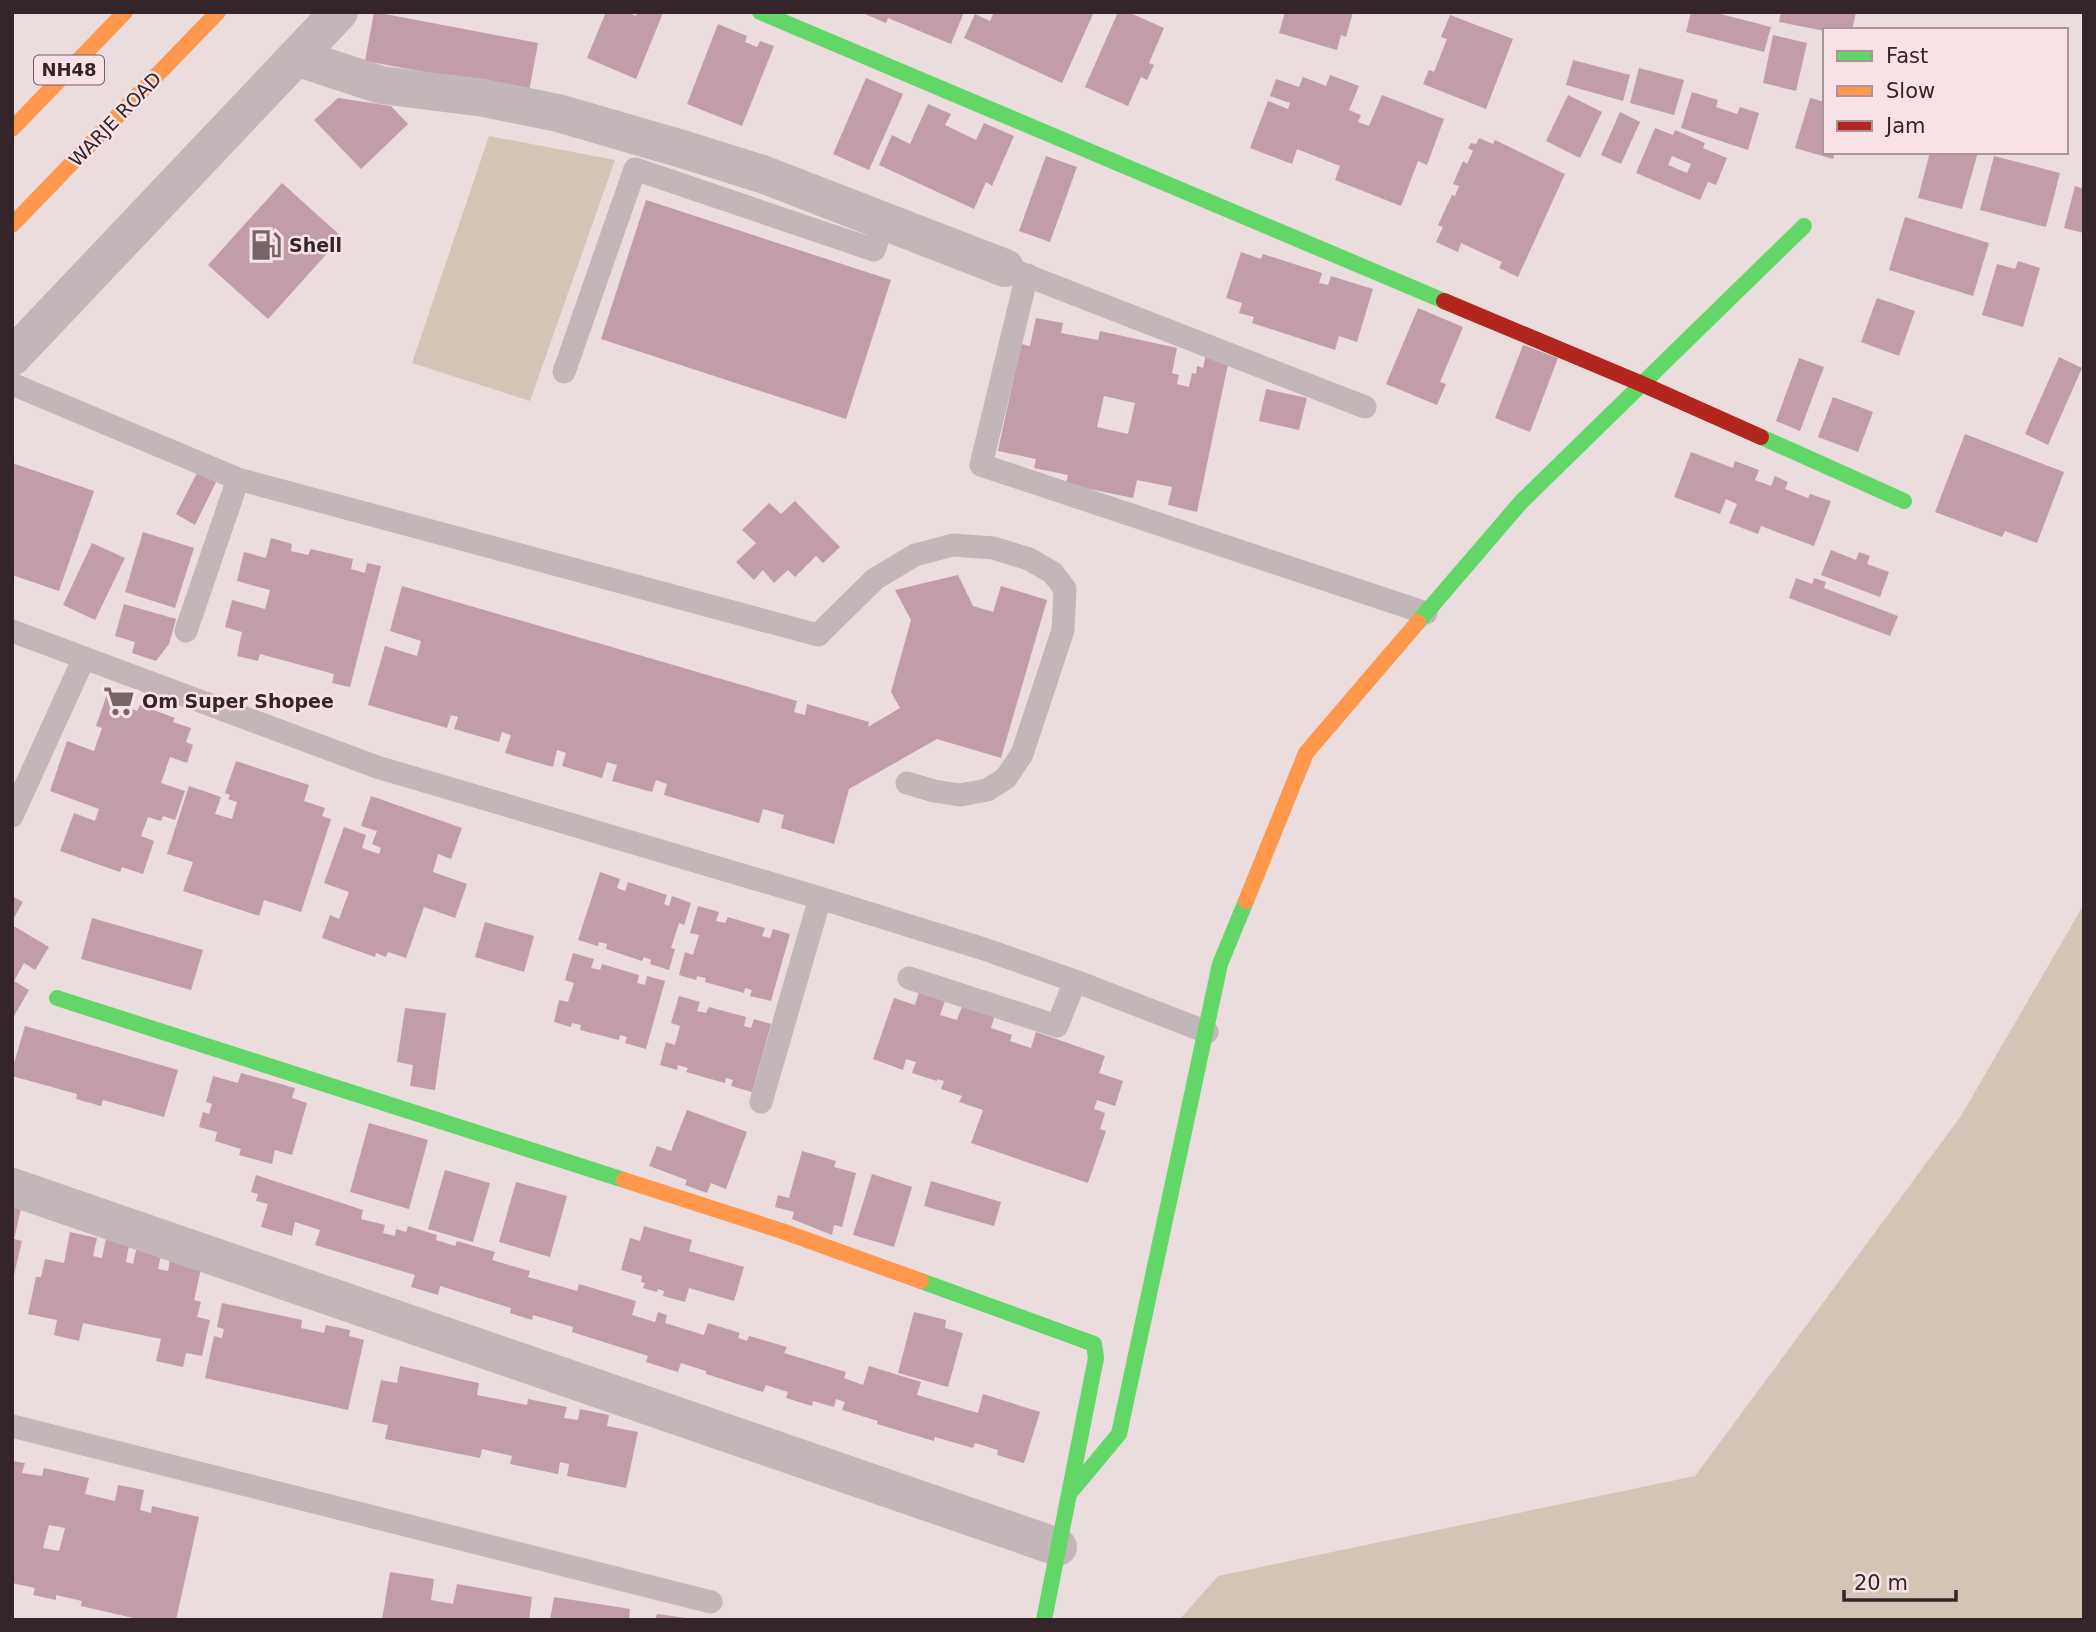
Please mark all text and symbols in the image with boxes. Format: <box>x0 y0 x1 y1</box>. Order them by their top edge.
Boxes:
legend <box>1823 28 2068 154</box>
text: Fast <box>1886 44 1928 68</box>
road number: NH48 <box>34 56 104 84</box>
street label: WARJE ROAD <box>64 67 166 171</box>
text: Slow <box>1886 79 1935 103</box>
text: Jam <box>1884 114 1926 138</box>
fuel station icon: Shell <box>249 228 283 262</box>
place label: Shell <box>289 234 342 256</box>
supermarket icon: Om Super Shopee <box>102 684 136 718</box>
place label: Om Super Shopee <box>142 690 334 712</box>
scale bar <box>1844 1558 1956 1602</box>
text: 20 m <box>1854 1571 1908 1595</box>

